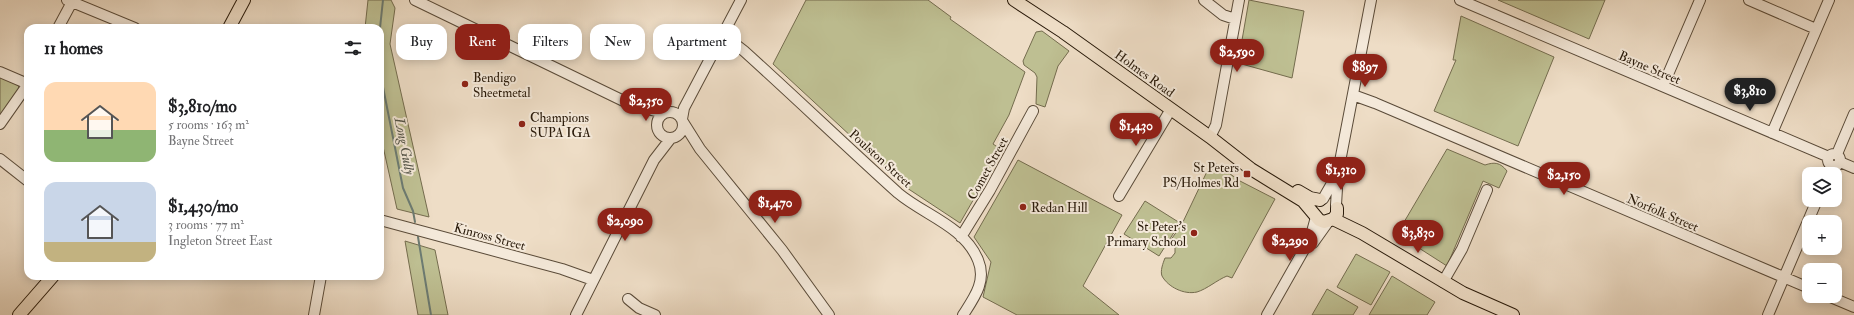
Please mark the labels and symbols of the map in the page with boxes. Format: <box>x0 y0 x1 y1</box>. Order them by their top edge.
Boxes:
pin: $2,590 <box>1204 39 1270 73</box>
street label: Holmes Road <box>1111 47 1178 101</box>
street label: Bayne Street <box>1616 48 1683 89</box>
pin: $897 <box>1341 54 1389 88</box>
place label: Bendigo Sheetmetal <box>473 70 531 101</box>
pin: $3,810 <box>1717 78 1783 112</box>
marker: Bendigo Sheetmetal <box>460 79 470 89</box>
pin: $2,350 <box>613 88 679 122</box>
place label: Champions SUPA IGA <box>530 110 591 141</box>
pin: $1,430 <box>1103 113 1169 147</box>
water label: Long Gully <box>390 115 418 176</box>
marker: Champions SUPA IGA <box>517 119 527 129</box>
street label: Poulston Street <box>846 126 915 191</box>
street label: Comet Street <box>964 134 1012 203</box>
pin: $1,310 <box>1308 157 1374 191</box>
place label: St Peters PS/Holmes Rd <box>1163 160 1240 191</box>
pin: $2,150 <box>1531 162 1597 196</box>
marker: St Peters PS/Holmes Rd <box>1242 169 1252 179</box>
pin: $1,470 <box>742 190 808 224</box>
street label: Norfolk Street <box>1624 191 1701 235</box>
place label: Redan Hill <box>1031 200 1088 216</box>
marker: Redan Hill <box>1018 202 1028 212</box>
pin: $2,090 <box>592 208 658 242</box>
place label: St Peter's Primary School <box>1106 219 1187 251</box>
street label: Kinross Street <box>452 220 527 254</box>
pin: $3,830 <box>1385 220 1451 254</box>
marker: St Peter's Primary School <box>1189 228 1199 238</box>
pin: $2,290 <box>1257 228 1323 262</box>

